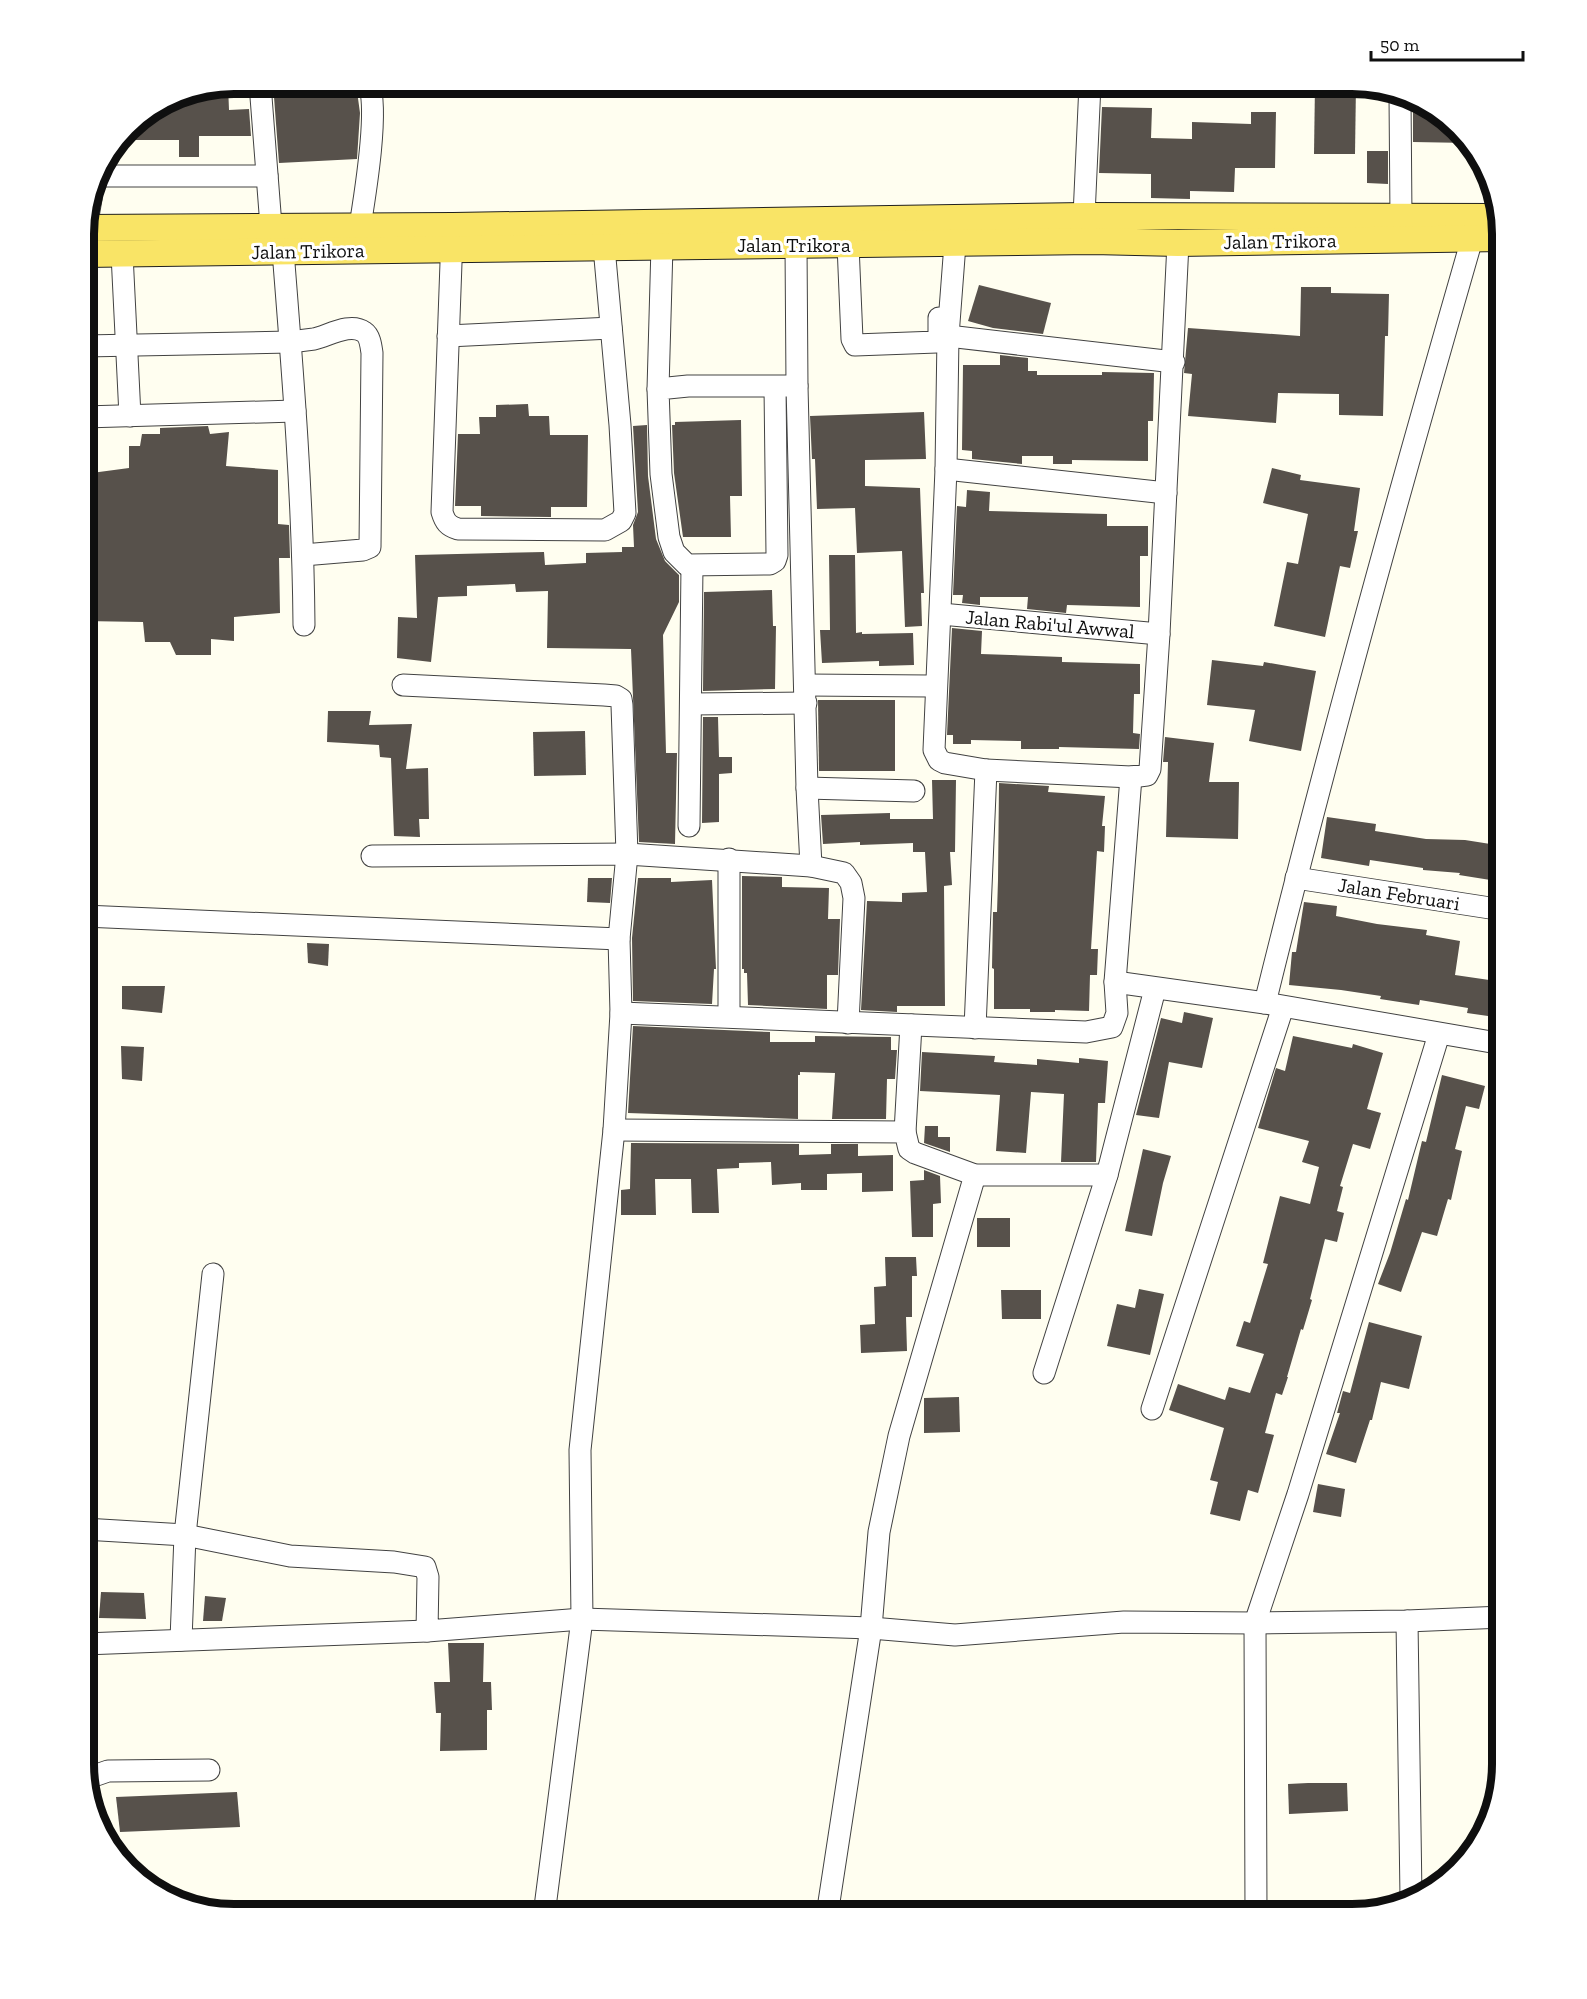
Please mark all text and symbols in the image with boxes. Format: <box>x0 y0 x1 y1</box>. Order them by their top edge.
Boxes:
scale bar <box>1371 24 1522 62</box>
text: 50 m <box>1380 34 1420 56</box>
street label: Jalan Trikora <box>1223 228 1337 254</box>
street label: Jalan Trikora <box>737 233 851 257</box>
street label: Jalan Trikora <box>251 238 365 264</box>
street label: Jalan Rabi'ul Awwal <box>965 605 1135 643</box>
street label: Jalan Februari <box>1336 873 1462 916</box>

